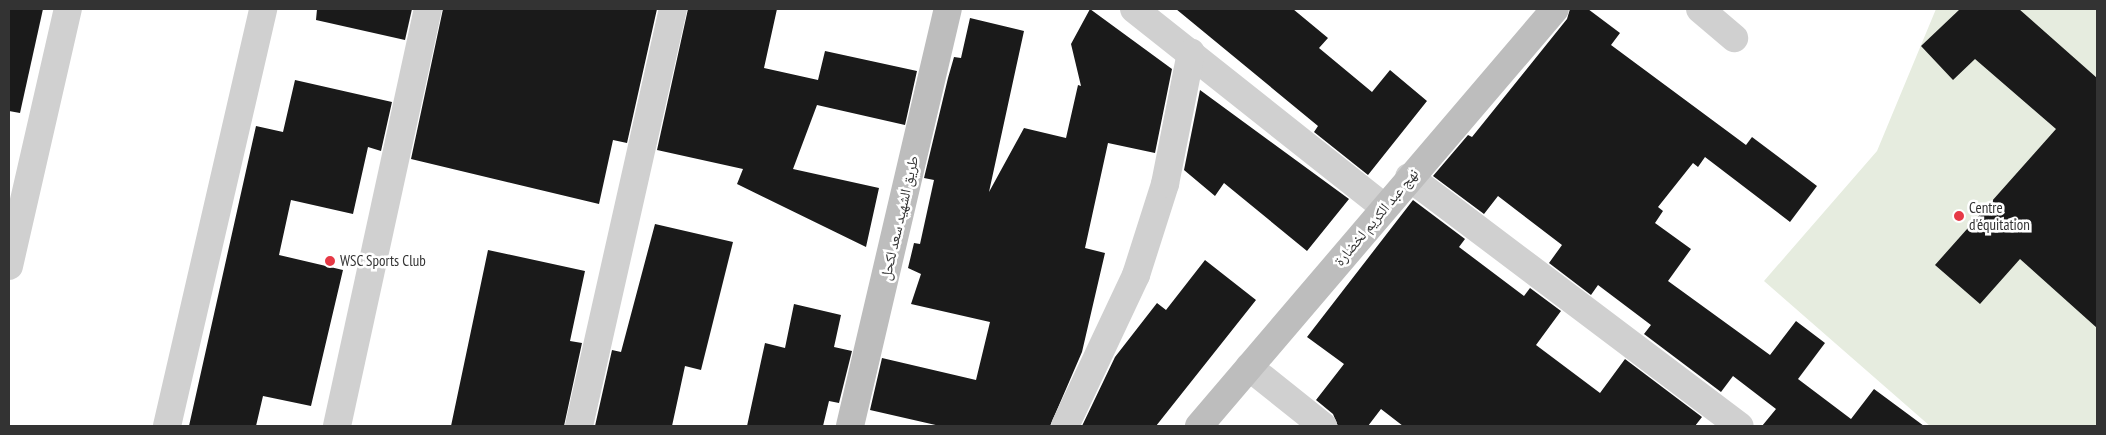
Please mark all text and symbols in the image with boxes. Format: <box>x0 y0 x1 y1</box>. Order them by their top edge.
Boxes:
street label: طريق الشهيد سعد لكحل <box>876 154 922 282</box>
street label: نهج عبد الكريم لخضارة <box>1330 165 1422 269</box>
place label: Centre d'équitation <box>1969 198 2030 233</box>
marker: Centre d'équitation <box>1953 210 1965 222</box>
place label: WSC Sports Club <box>340 252 426 270</box>
marker: WSC Sports Club <box>324 255 336 267</box>

